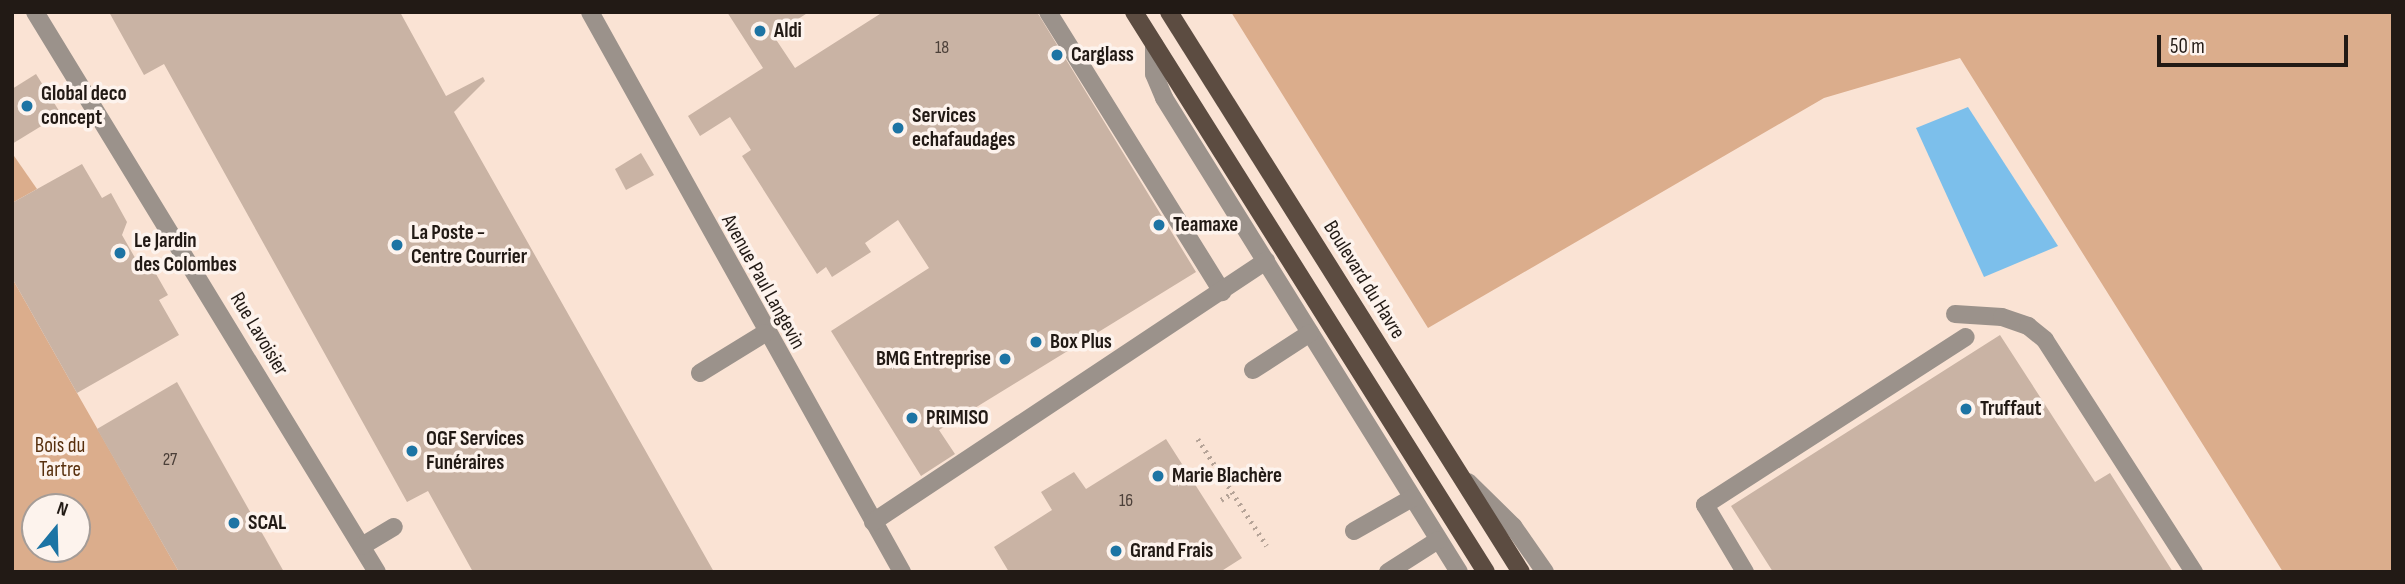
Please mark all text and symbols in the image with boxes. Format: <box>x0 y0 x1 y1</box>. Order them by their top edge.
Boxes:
place label: Aldi <box>774 18 802 44</box>
scale bar <box>2160 21 2351 65</box>
marker: Aldi <box>752 23 768 39</box>
text: 50 m <box>2170 34 2205 59</box>
house number: 18 <box>935 37 949 59</box>
place label: Carglass <box>1071 42 1134 68</box>
marker: Carglass <box>1049 47 1065 63</box>
place label: Global deco concept <box>41 81 127 131</box>
marker: Global deco concept <box>19 98 35 114</box>
place label: Services echafaudages <box>912 103 1015 153</box>
marker: Services echafaudages <box>890 120 906 136</box>
street label: Avenue Paul Langevin <box>716 210 810 354</box>
place label: Teamaxe <box>1173 212 1238 238</box>
street label: Boulevard du Havre <box>1318 216 1410 344</box>
marker: Teamaxe <box>1151 217 1167 233</box>
place label: La Poste - Centre Courrier <box>411 220 527 270</box>
place label: Le Jardin des Colombes <box>134 228 237 278</box>
marker: La Poste - Centre Courrier <box>389 237 405 253</box>
marker: Le Jardin des Colombes <box>112 245 128 261</box>
street label: Rue Lavoisier <box>224 288 294 380</box>
place label: Box Plus <box>1050 329 1112 355</box>
marker: Box Plus <box>1028 334 1044 350</box>
place label: BMG Entreprise <box>876 346 991 372</box>
marker: BMG Entreprise <box>997 351 1013 367</box>
place label: Truffaut <box>1980 396 2041 422</box>
marker: Truffaut <box>1958 401 1974 417</box>
place label: PRIMISO <box>926 405 989 431</box>
marker: PRIMISO <box>904 410 920 426</box>
place label: OGF Services Funéraires <box>426 426 524 476</box>
park label: Bois du Tartre <box>35 433 85 483</box>
marker: OGF Services Funéraires <box>404 443 420 459</box>
house number: 27 <box>163 449 177 471</box>
place label: Marie Blachère <box>1172 463 1282 489</box>
marker: Marie Blachère <box>1150 468 1166 484</box>
house number: 16 <box>1119 490 1133 512</box>
north arrow <box>21 493 91 563</box>
text: N <box>54 497 71 522</box>
place label: SCAL <box>248 510 286 536</box>
marker: SCAL <box>226 515 242 531</box>
place label: Grand Frais <box>1130 538 1213 564</box>
marker: Grand Frais <box>1108 543 1124 559</box>

